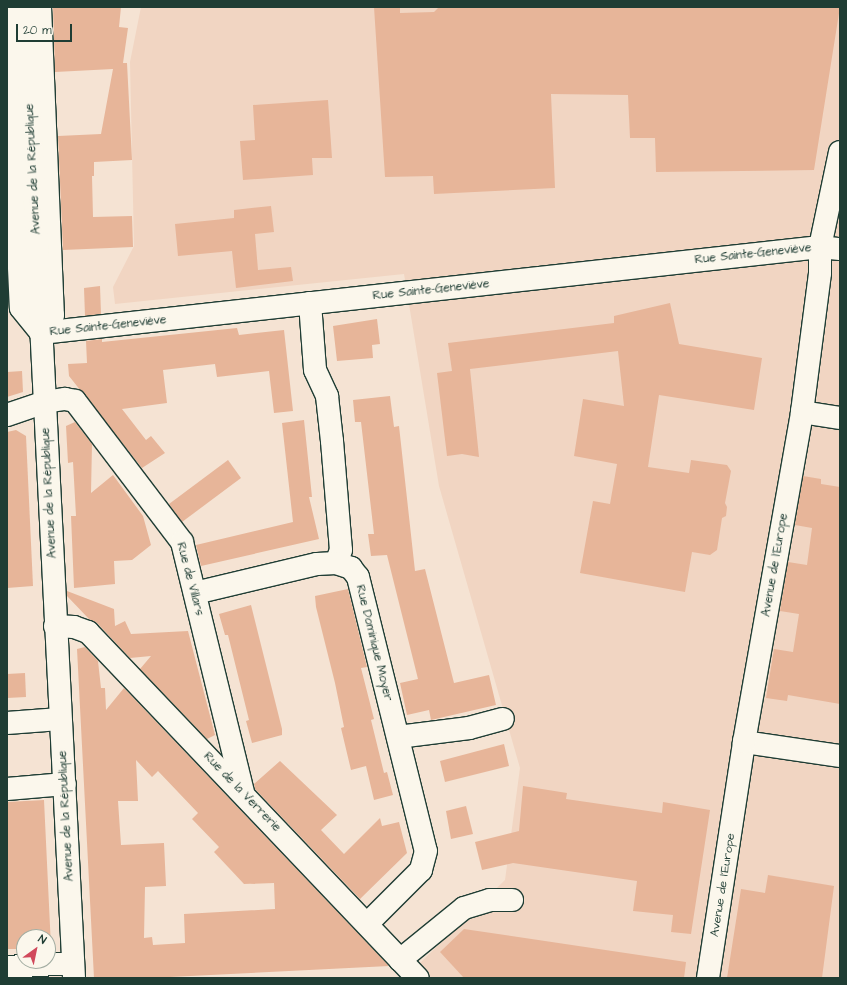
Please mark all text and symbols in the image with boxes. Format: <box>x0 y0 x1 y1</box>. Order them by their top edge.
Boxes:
scale bar <box>18 16 74 42</box>
text: 20 m <box>23 22 52 39</box>
street label: Avenue de la République <box>22 103 44 235</box>
street label: Rue Sainte-Geneviève <box>694 241 812 267</box>
street label: Rue Sainte-Geneviève <box>372 277 490 303</box>
street label: Rue Sainte-Geneviève <box>49 313 167 339</box>
street label: Avenue de la République <box>38 427 60 559</box>
street label: Avenue de l'Europe <box>759 512 791 618</box>
street label: Rue de Villars <box>173 541 207 617</box>
street label: Rue Dominique Moyer <box>353 583 395 703</box>
street label: Rue de la Verrerie <box>200 749 284 835</box>
street label: Avenue de la République <box>55 750 77 882</box>
street label: Avenue de l'Europe <box>708 832 738 938</box>
north arrow <box>16 929 56 969</box>
text: N <box>35 931 49 948</box>

